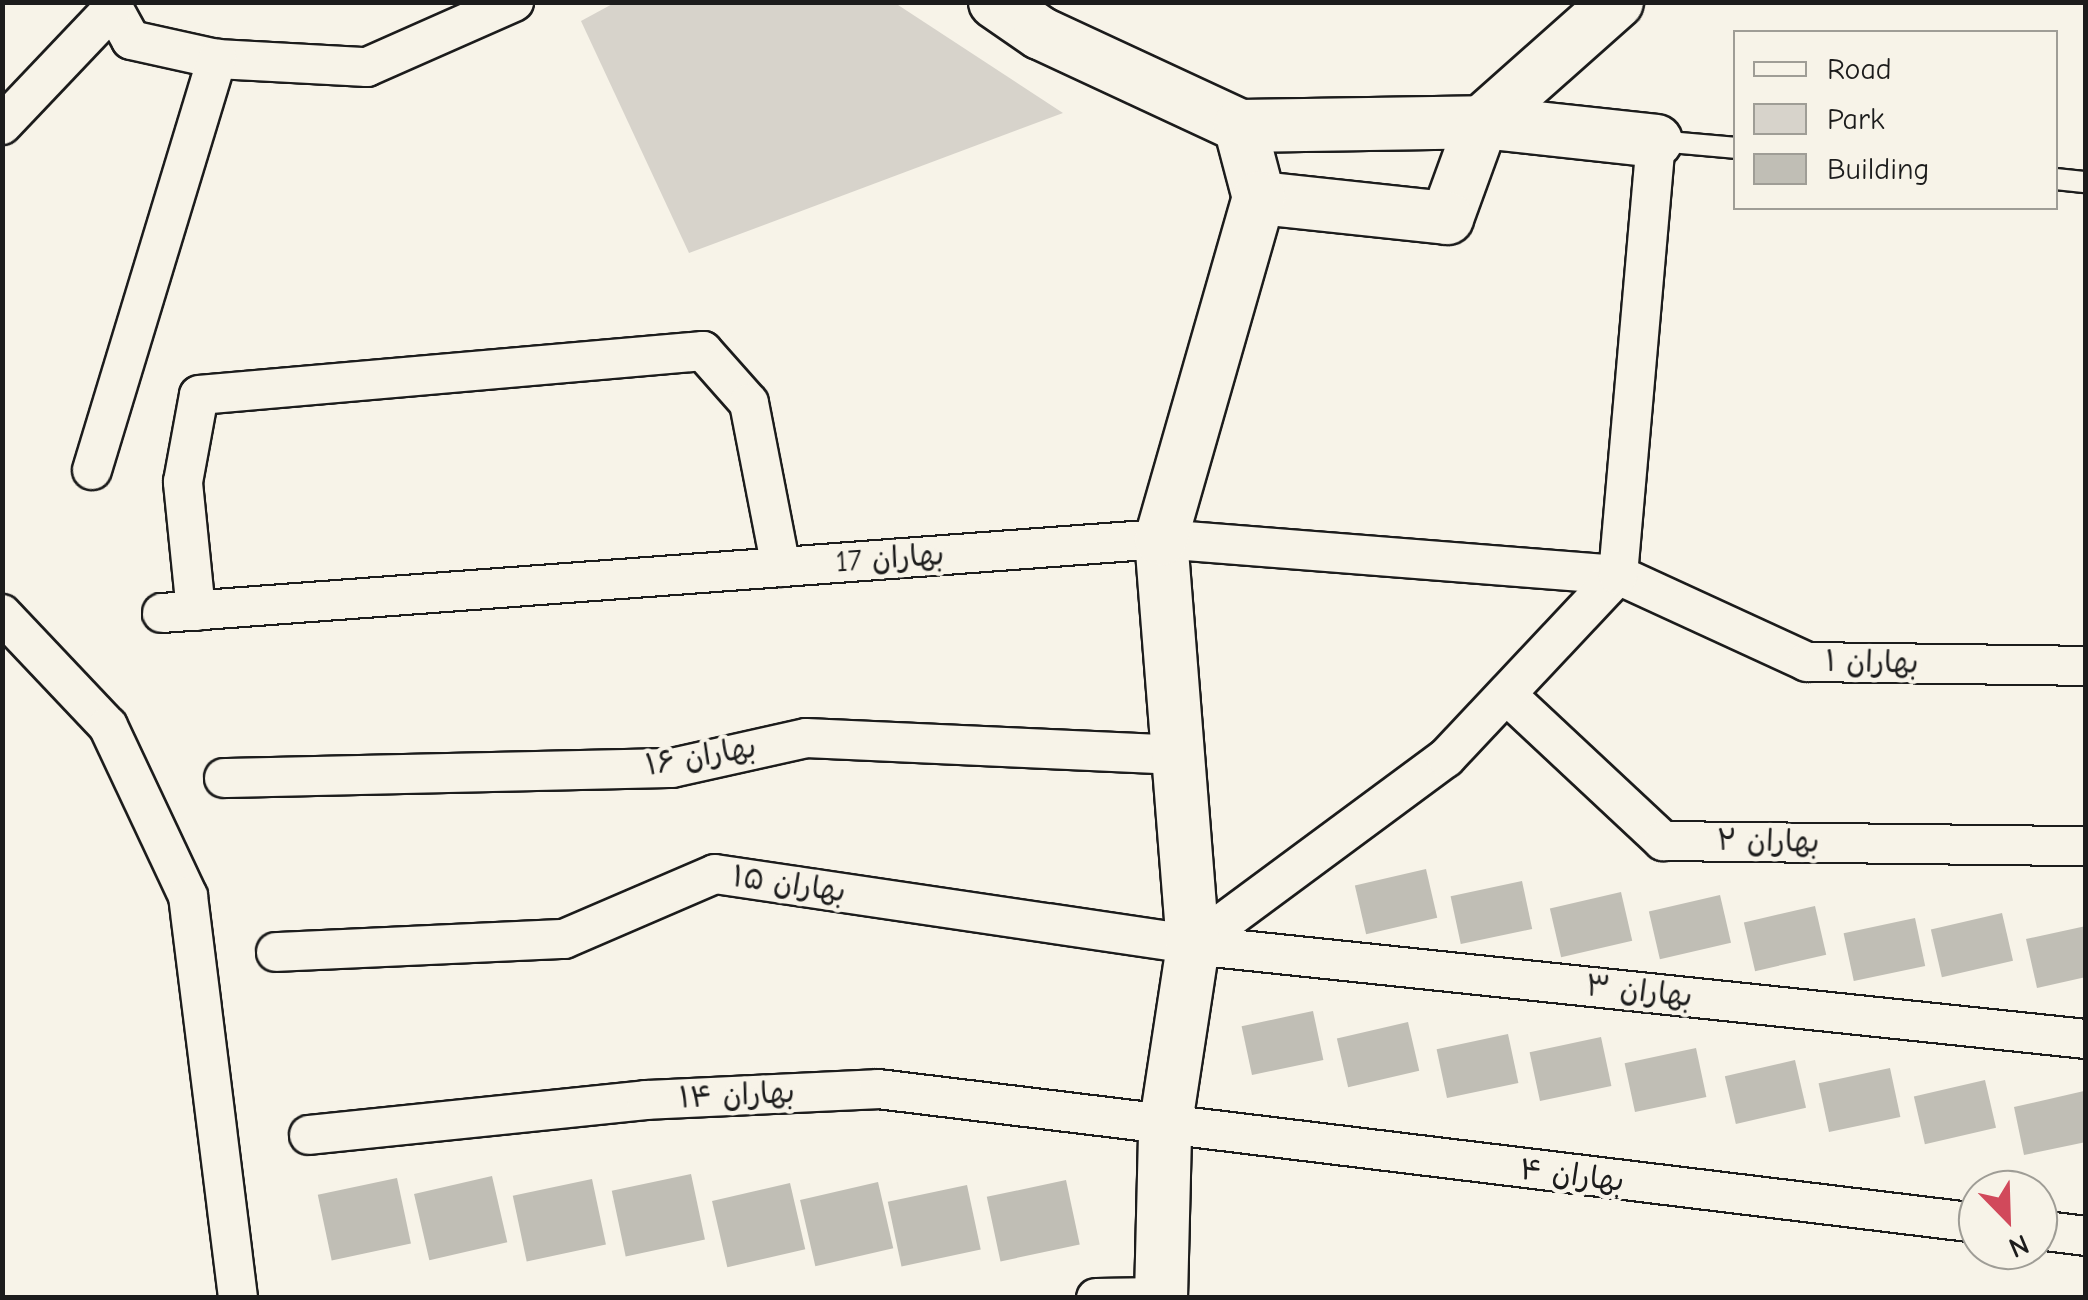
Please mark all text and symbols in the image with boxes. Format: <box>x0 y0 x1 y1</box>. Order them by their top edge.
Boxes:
legend <box>1733 30 2058 210</box>
text: Road <box>1827 52 1892 87</box>
text: Park <box>1827 102 1884 137</box>
text: Building <box>1827 152 1930 187</box>
street label: بهاران 17 <box>835 537 945 581</box>
street label: بهاران ۱ <box>1825 644 1919 682</box>
street label: بهاران ۱۶ <box>643 730 759 784</box>
street label: بهاران ۲ <box>1716 823 1820 861</box>
street label: بهاران ۱۵ <box>730 859 848 911</box>
street label: بهاران ۳ <box>1584 969 1694 1015</box>
street label: بهاران ۱۴ <box>678 1075 796 1117</box>
street label: بهاران ۴ <box>1518 1152 1626 1200</box>
north arrow <box>1958 1170 2058 1270</box>
text: N <box>2004 1227 2034 1264</box>

